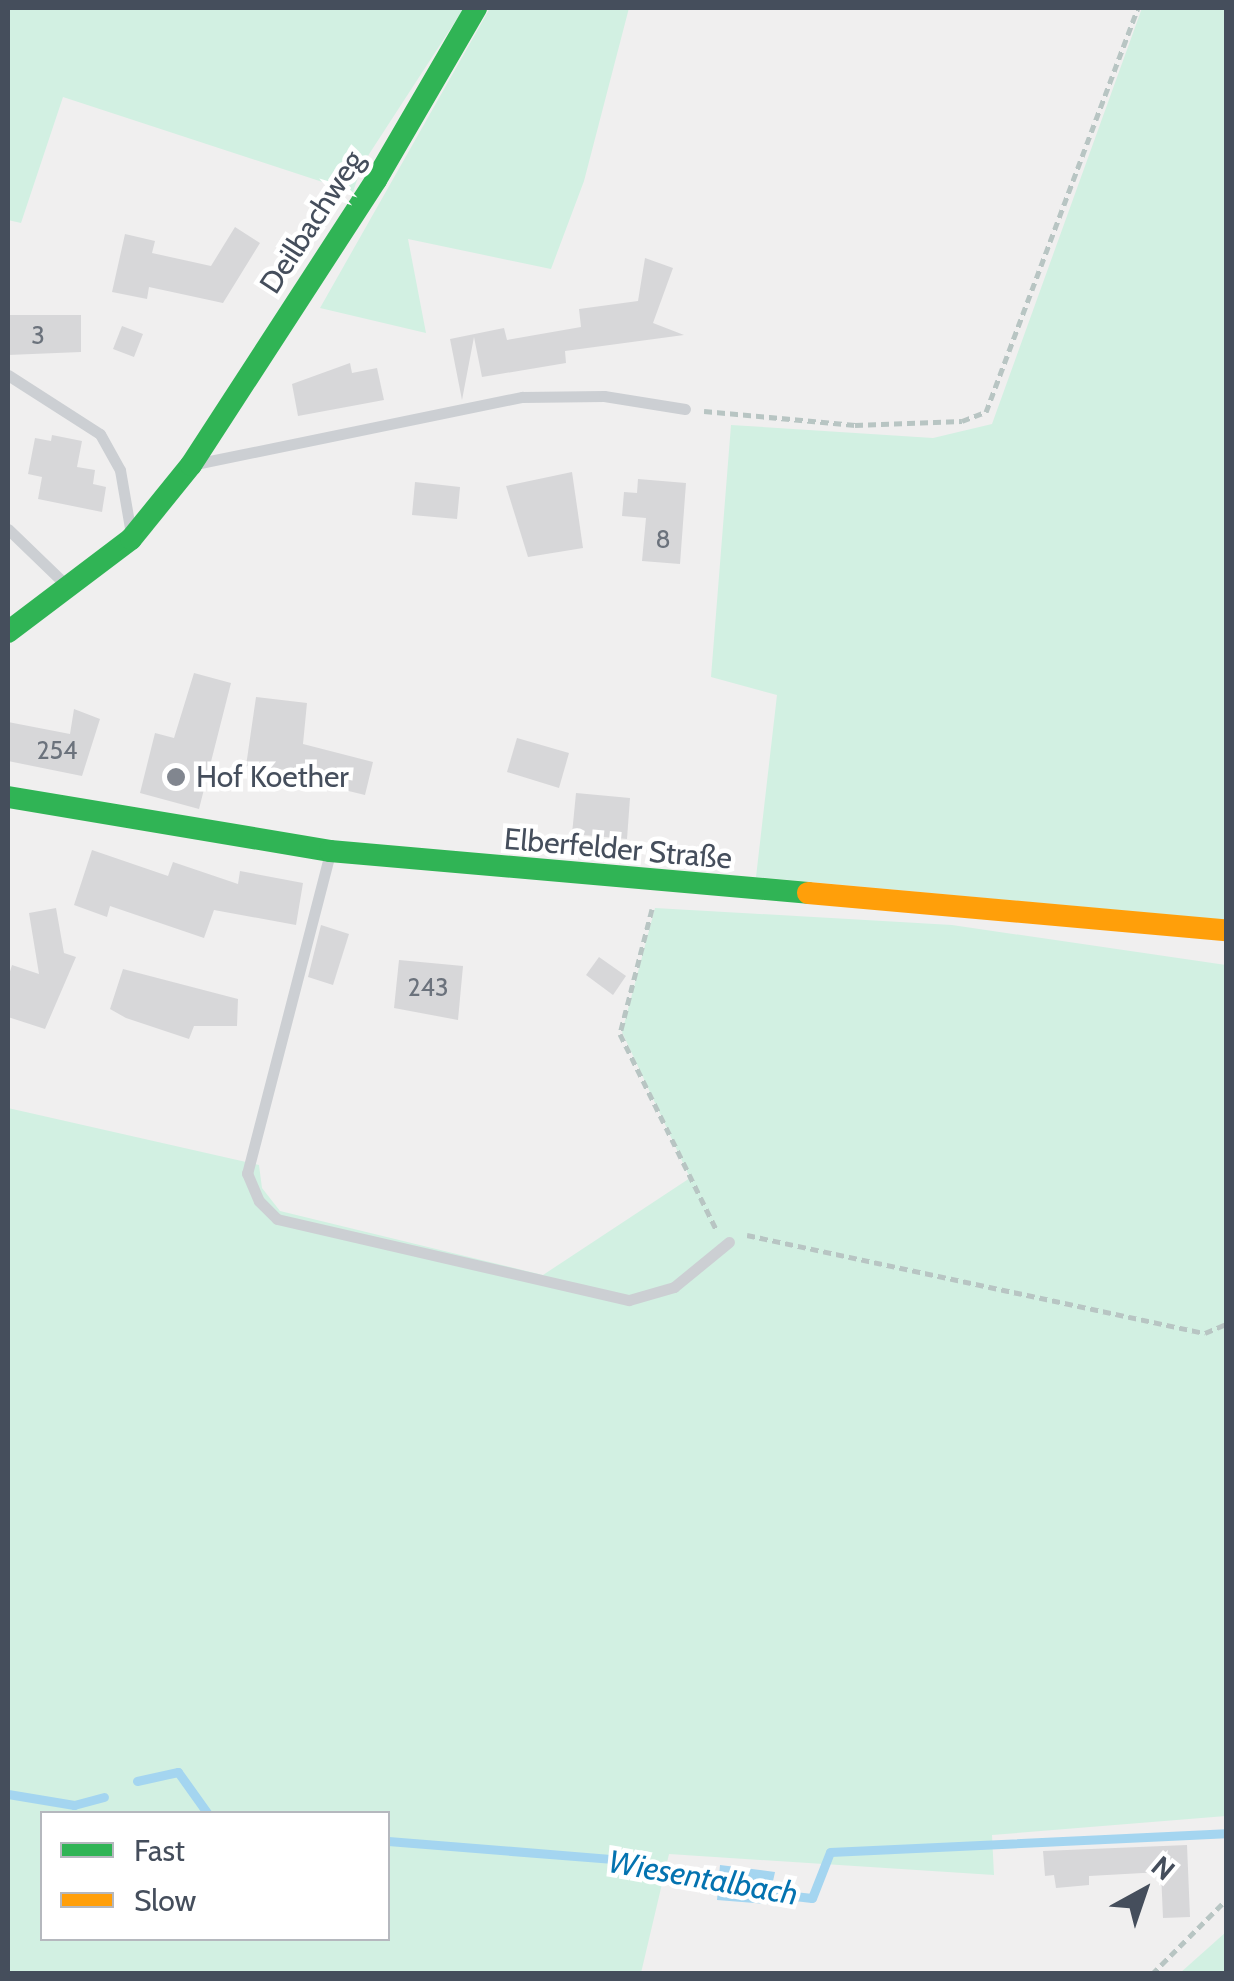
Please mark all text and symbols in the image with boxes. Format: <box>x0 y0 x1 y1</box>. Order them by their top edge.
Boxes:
street label: Deilbachweg <box>253 144 371 300</box>
house number: 3 <box>31 320 45 350</box>
house number: 8 <box>655 524 671 554</box>
house number: 254 <box>36 735 78 765</box>
place label: Hof Koether <box>196 759 349 795</box>
marker: Hof Koether <box>165 766 187 788</box>
street label: Elberfelder Straße <box>503 821 733 877</box>
house number: 243 <box>407 972 449 1002</box>
legend <box>40 1811 390 1941</box>
text: Fast <box>134 1832 185 1869</box>
north arrow <box>1094 1841 1194 1941</box>
water label: Wiesentalbach <box>605 1842 801 1914</box>
text: N <box>1145 1849 1182 1887</box>
text: Slow <box>134 1882 196 1919</box>

